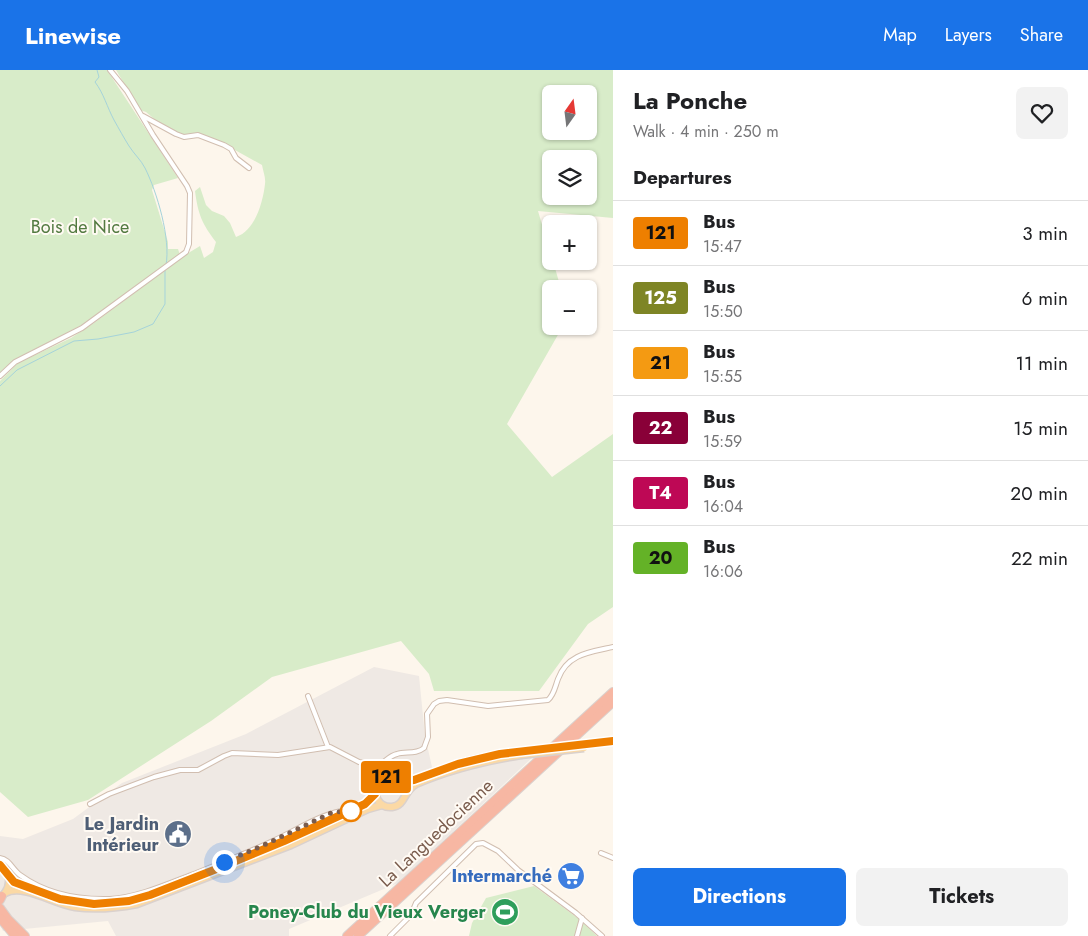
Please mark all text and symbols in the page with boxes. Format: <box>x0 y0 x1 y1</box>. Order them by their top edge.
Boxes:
text: Linewise <box>25 18 121 53</box>
text: Map <box>883 22 917 48</box>
text: Layers <box>945 22 992 48</box>
text: Share <box>1020 22 1063 48</box>
text: La Ponche <box>633 83 747 118</box>
north arrow <box>542 85 598 140</box>
map controls <box>542 85 597 335</box>
button: heart <box>1016 87 1068 139</box>
text: Walk · 4 min · 250 m <box>633 120 779 143</box>
button: layers <box>542 150 597 205</box>
text: Departures <box>633 164 732 191</box>
text: Bus <box>703 208 735 235</box>
park label: Bois de Nice <box>31 214 129 240</box>
button: + <box>542 215 597 270</box>
text: 121 <box>645 220 676 246</box>
text: 3 min <box>1022 220 1068 247</box>
text: 15:47 <box>703 235 742 258</box>
text: Bus <box>703 273 735 300</box>
button: − <box>542 280 597 335</box>
text: 125 <box>644 285 677 311</box>
text: 6 min <box>1022 285 1068 312</box>
text: 15:50 <box>703 300 743 323</box>
text: Bus <box>703 338 735 365</box>
text: 21 <box>650 350 671 376</box>
text: 11 min <box>1015 350 1068 377</box>
text: 15:55 <box>703 365 742 388</box>
text: Bus <box>703 403 735 430</box>
text: 22 <box>649 415 672 441</box>
text: 15 min <box>1013 415 1068 442</box>
text: 15:59 <box>703 430 742 453</box>
text: Bus <box>703 468 735 495</box>
text: T4 <box>649 480 672 506</box>
text: 20 min <box>1010 480 1068 507</box>
text: 16:04 <box>703 495 743 518</box>
text: Bus <box>703 533 735 560</box>
text: 20 <box>649 545 672 571</box>
text: 22 min <box>1011 545 1068 572</box>
text: 16:06 <box>703 560 743 583</box>
line badge: 121 <box>357 761 415 793</box>
text: 121 <box>371 764 401 790</box>
street label: La Languedocienne <box>373 773 499 893</box>
unlabelled marker <box>340 800 362 822</box>
place label: Le Jardin Intérieur <box>84 811 160 858</box>
public building icon: Le Jardin Intérieur <box>163 819 193 849</box>
your location <box>212 850 237 875</box>
supermarket icon: Intermarché <box>556 861 586 891</box>
place label: Intermarché <box>451 863 552 889</box>
button: Directions <box>633 868 846 926</box>
button: Tickets <box>856 868 1068 926</box>
sports icon: Poney-Club du Vieux Verger <box>490 897 520 927</box>
place label: Poney-Club du Vieux Verger <box>248 899 487 925</box>

